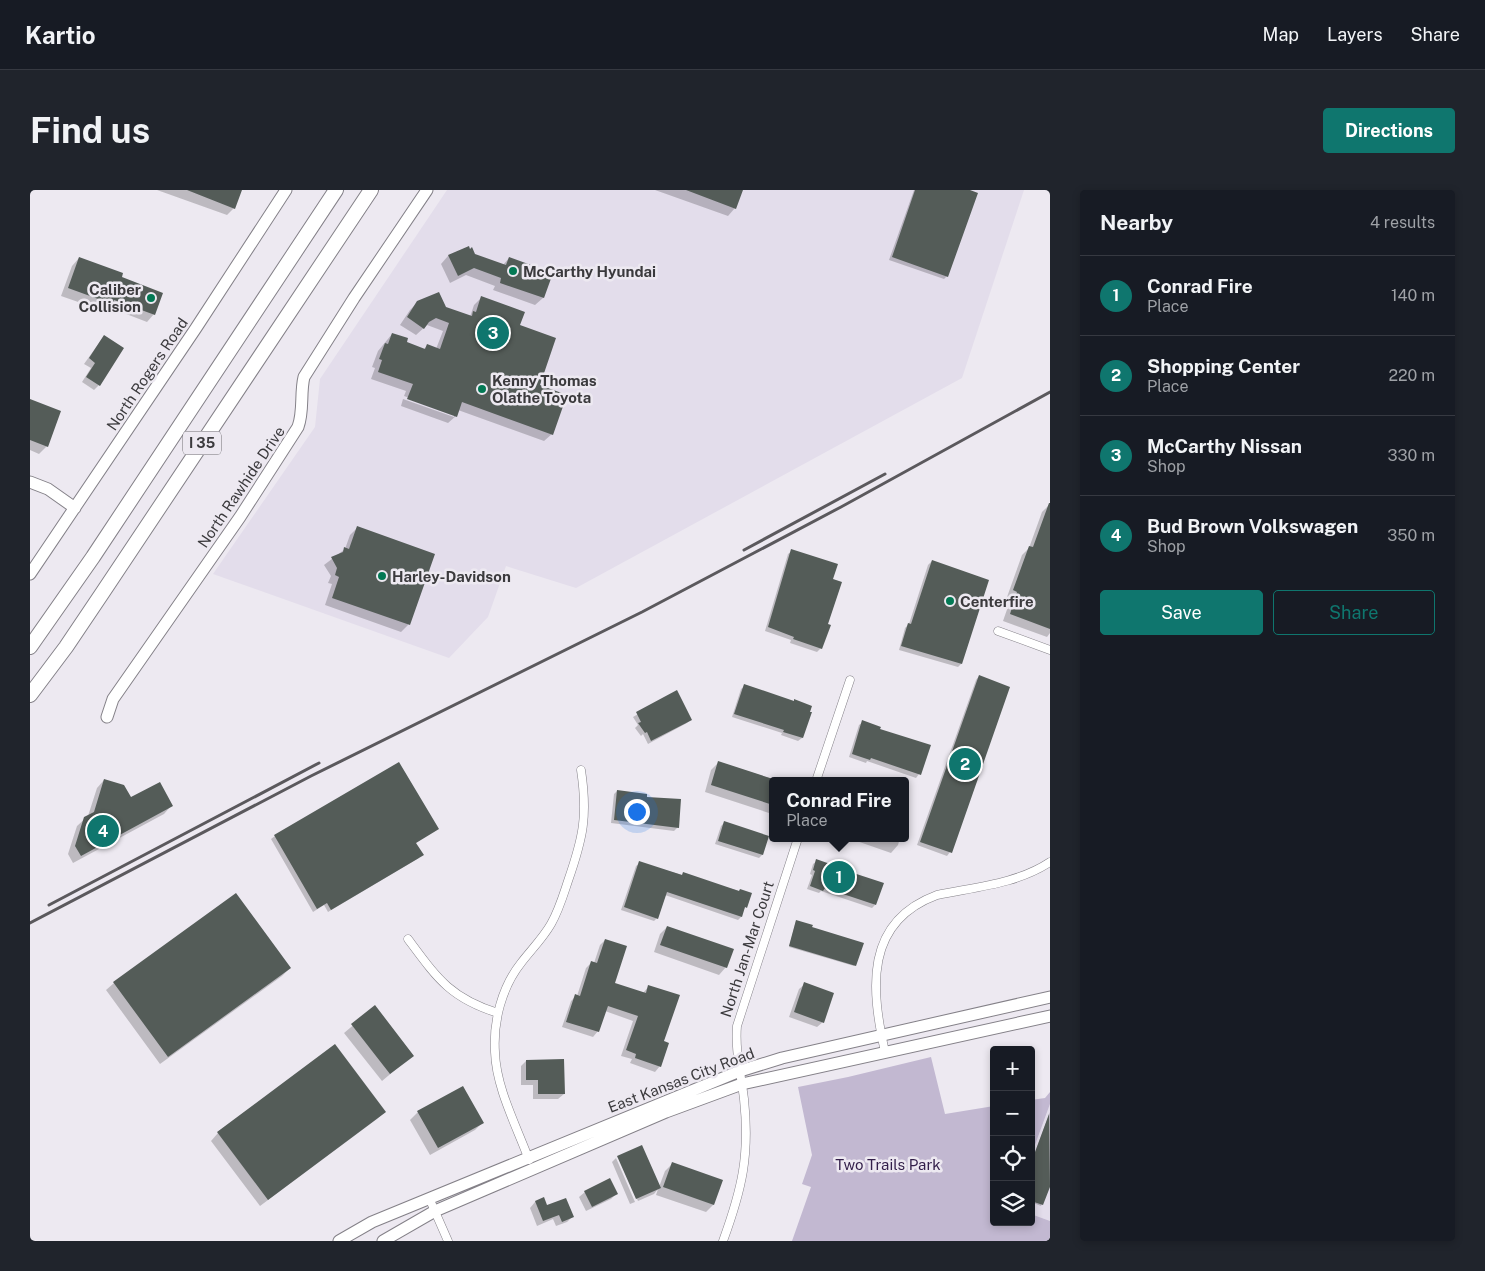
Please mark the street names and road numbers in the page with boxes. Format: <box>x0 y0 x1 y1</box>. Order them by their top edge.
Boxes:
street label: North Rogers Road <box>103 315 191 433</box>
street label: North Rawhide Drive <box>194 423 288 551</box>
road number: I 35 <box>183 432 221 454</box>
street label: North Jan-Mar Court <box>717 879 777 1019</box>
street label: East Kansas City Road <box>605 1044 757 1116</box>

